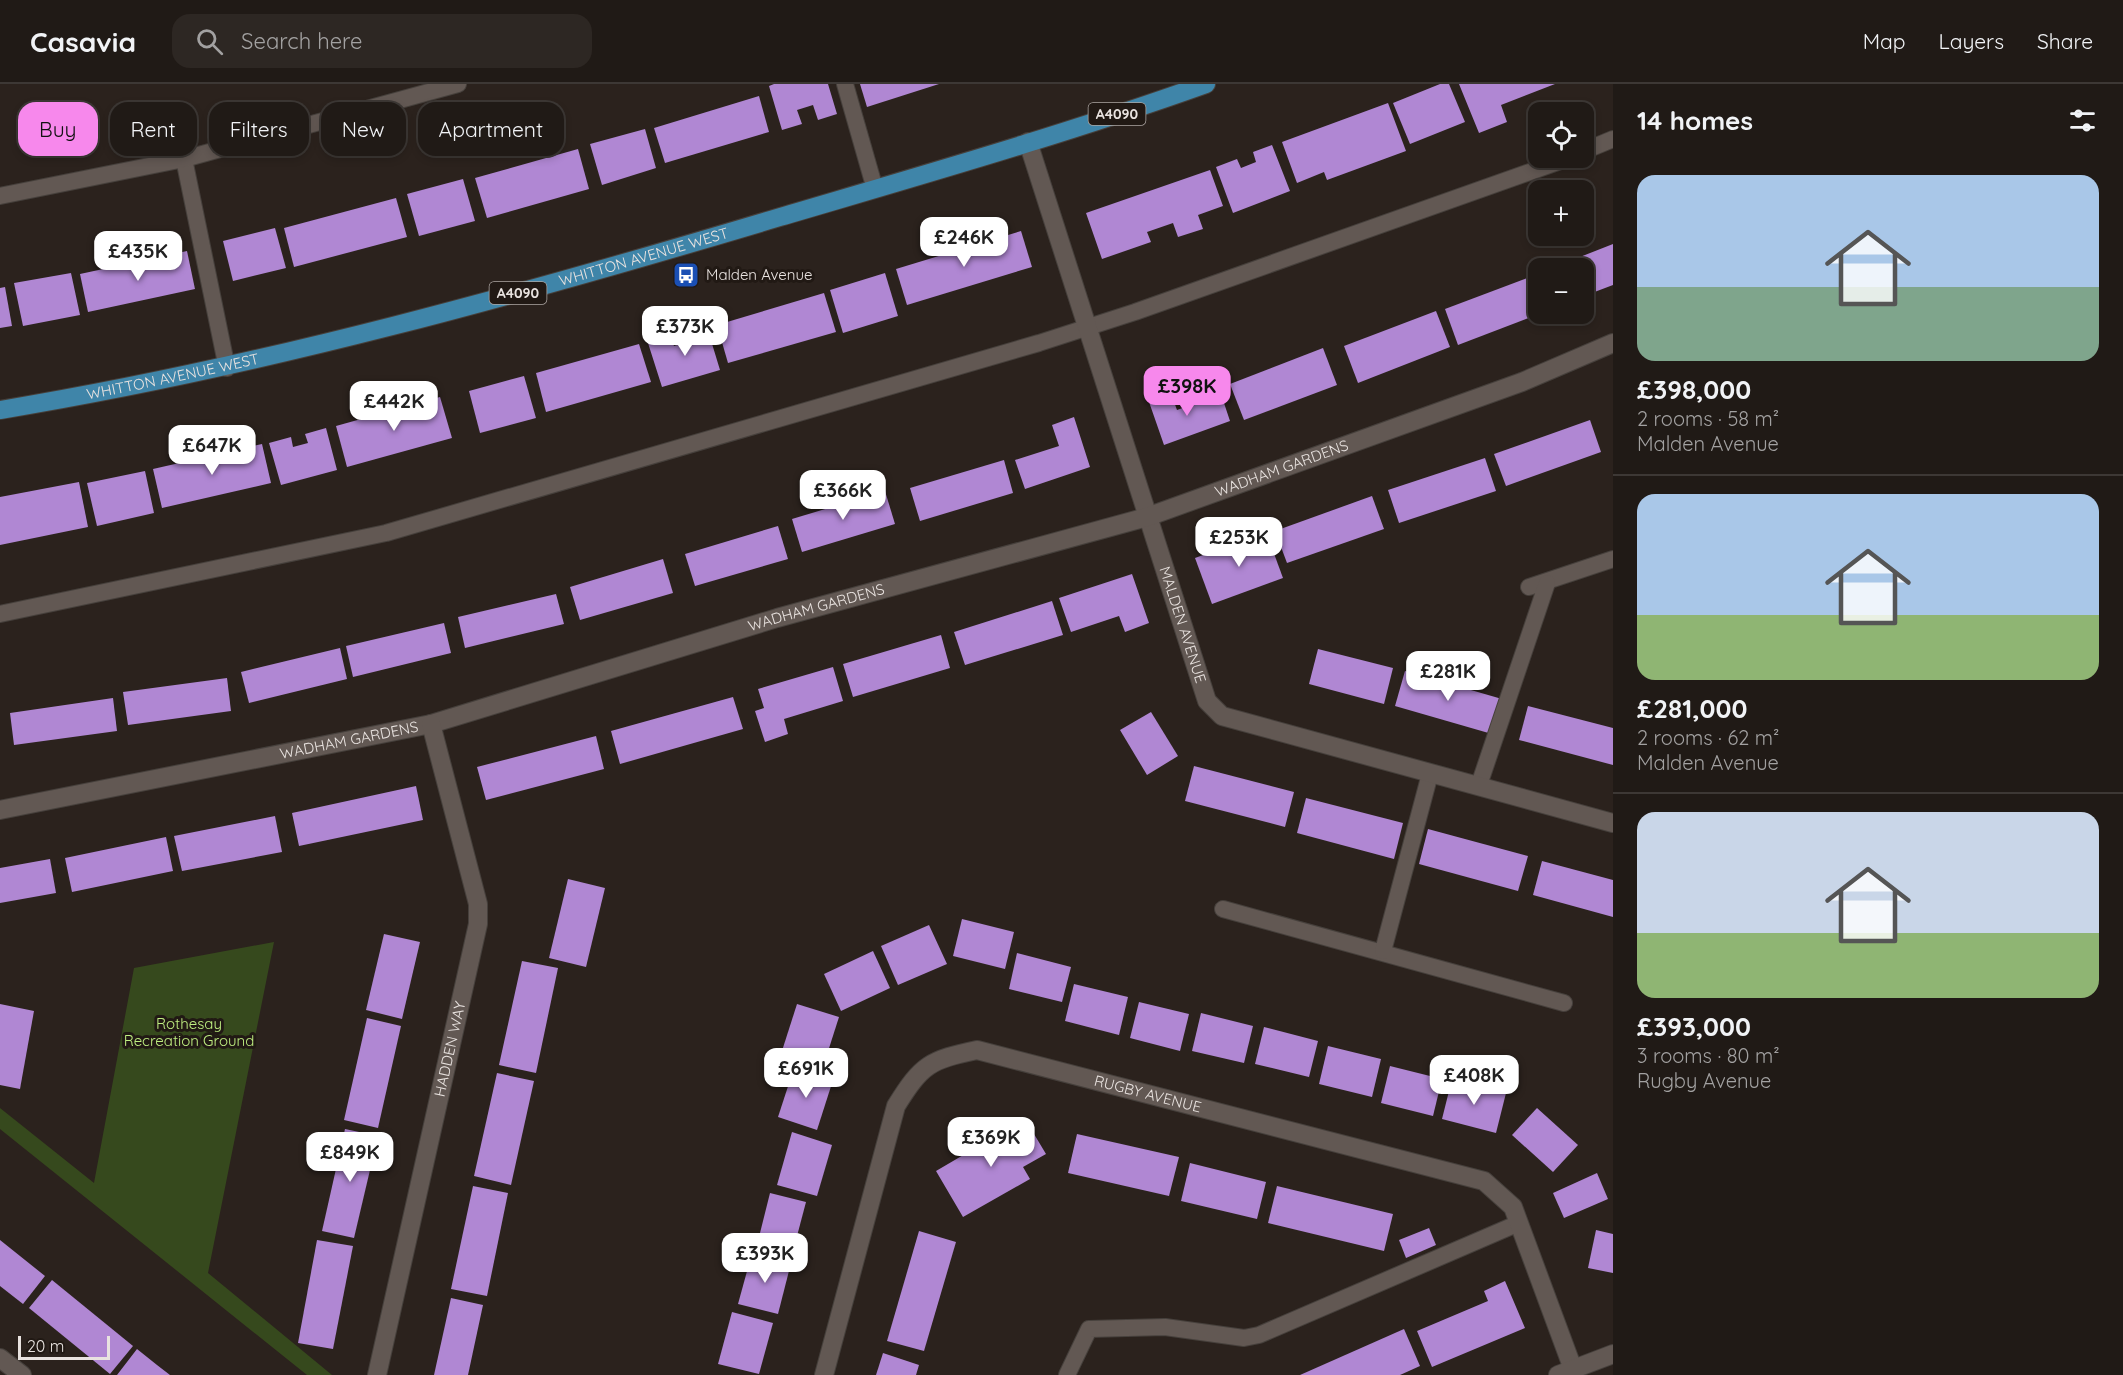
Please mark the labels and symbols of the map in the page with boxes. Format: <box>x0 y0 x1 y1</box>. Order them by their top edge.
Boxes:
road number: A4090 <box>1088 103 1146 125</box>
pin: £246K <box>922 217 1006 268</box>
street label: WHITTON AVENUE WEST <box>557 223 731 290</box>
pin: £435K <box>96 231 180 282</box>
bus stop icon: Malden Avenue <box>671 260 701 290</box>
place label: Malden Avenue <box>706 265 812 284</box>
road number: A4090 <box>490 282 546 304</box>
pin: £373K <box>643 306 727 357</box>
street label: WHITTON AVENUE WEST <box>85 349 261 403</box>
pin: £398K <box>1145 366 1229 417</box>
pin: £442K <box>352 381 436 432</box>
pin: £647K <box>170 425 254 476</box>
street label: WADHAM GARDENS <box>1212 435 1351 501</box>
pin: £366K <box>801 470 885 521</box>
pin: £253K <box>1197 517 1281 568</box>
street label: MALDEN AVENUE <box>1156 564 1211 685</box>
street label: WADHAM GARDENS <box>746 579 886 635</box>
pin: £281K <box>1406 651 1490 702</box>
street label: WADHAM GARDENS <box>278 717 420 763</box>
street label: HADDEN WAY <box>430 999 470 1099</box>
park label: Rothesay Recreation Ground <box>124 1014 254 1050</box>
pin: £691K <box>764 1048 848 1099</box>
pin: £408K <box>1432 1055 1516 1106</box>
street label: RUGBY AVENUE <box>1092 1071 1203 1117</box>
pin: £369K <box>949 1117 1033 1168</box>
pin: £849K <box>308 1132 392 1183</box>
pin: £393K <box>723 1233 807 1284</box>
scale bar <box>18 1333 110 1360</box>

